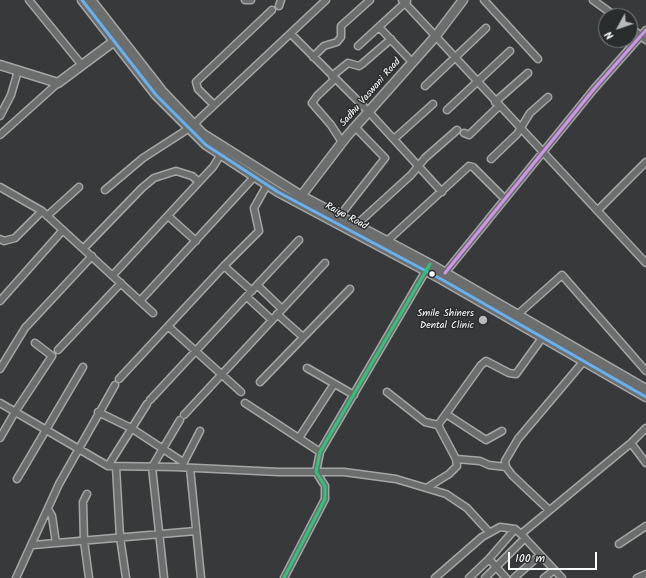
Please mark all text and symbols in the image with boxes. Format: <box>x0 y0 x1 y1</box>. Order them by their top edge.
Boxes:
north arrow <box>598 8 638 48</box>
text: N <box>600 27 619 44</box>
street label: Sadhu Vaswani Road <box>338 56 404 130</box>
street label: Raiya Road <box>323 201 369 233</box>
unlabelled marker <box>427 269 437 279</box>
place label: Smile Shiners Dental Clinic <box>417 308 474 332</box>
marker: Smile Shiners Dental Clinic <box>477 314 489 326</box>
scale bar <box>510 544 599 570</box>
text: 100 m <box>515 549 545 568</box>

